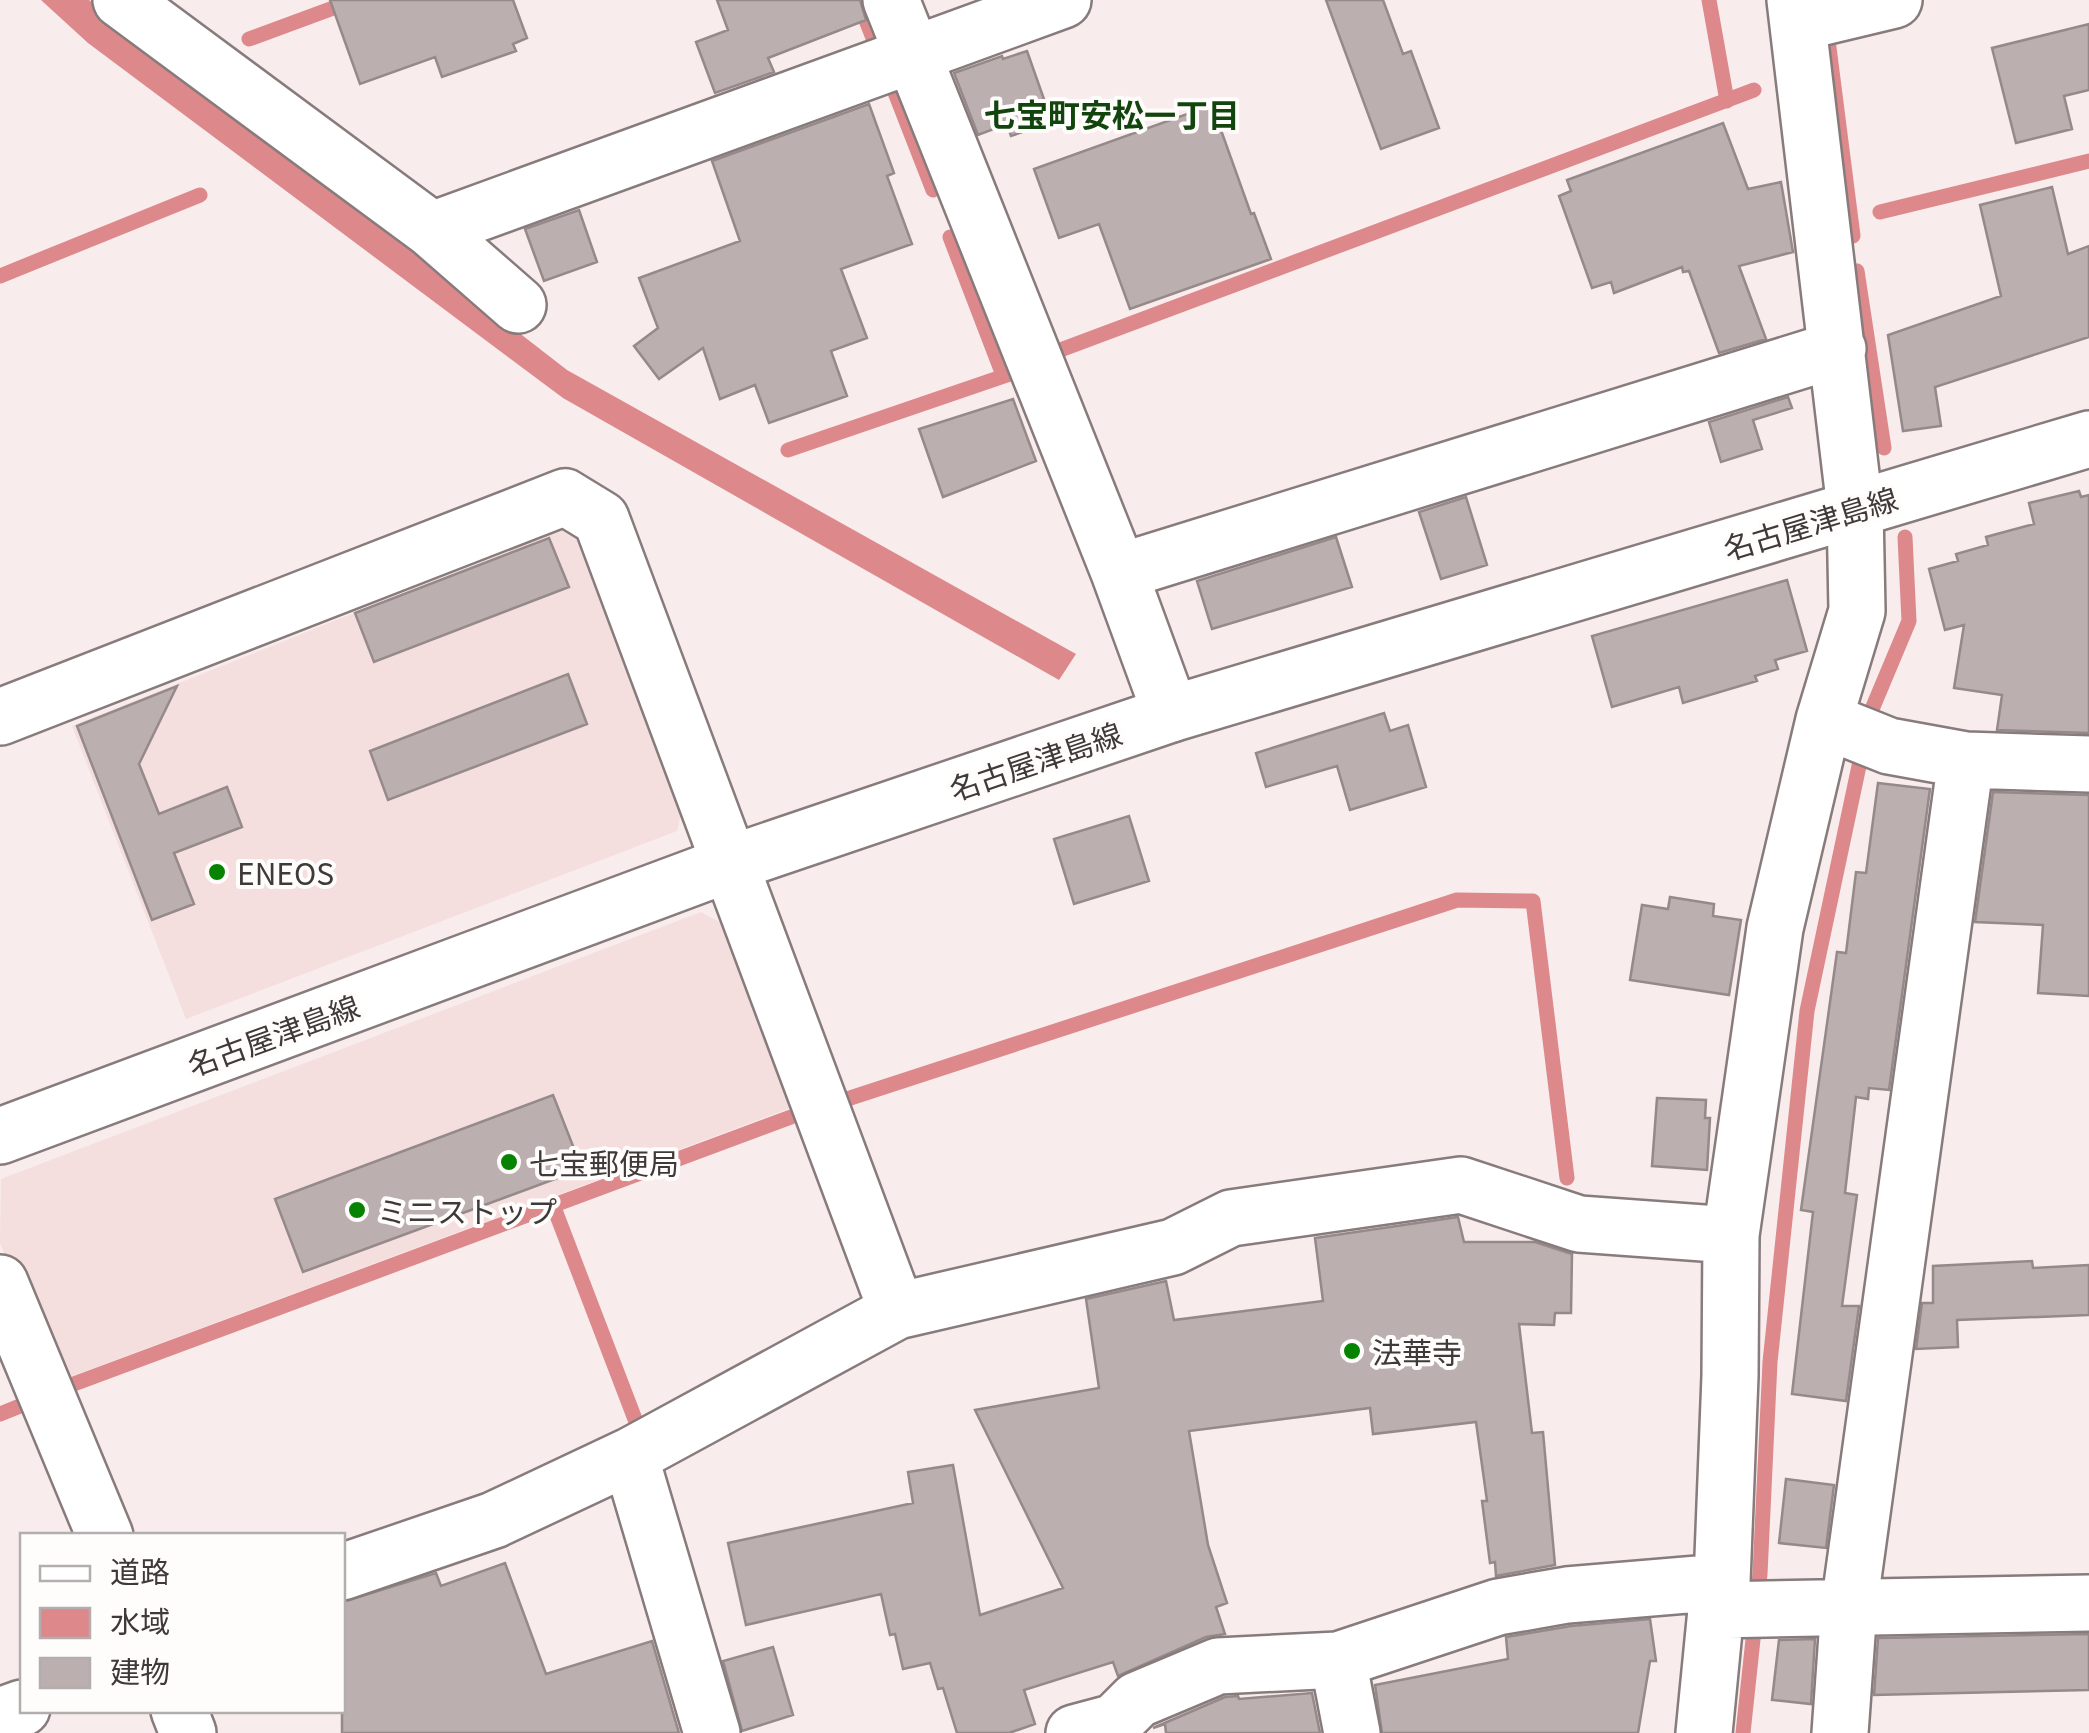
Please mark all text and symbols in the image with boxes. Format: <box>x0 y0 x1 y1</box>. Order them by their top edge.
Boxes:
district label: 七宝町安松一丁目 <box>984 90 1240 136</box>
street label: 名古屋津島線 <box>1718 475 1902 569</box>
street label: 名古屋津島線 <box>943 710 1127 810</box>
place label: ENEOS <box>237 850 334 894</box>
marker: ENEOS <box>206 861 228 883</box>
street label: 名古屋津島線 <box>181 983 365 1085</box>
place label: 七宝郵便局 <box>529 1140 679 1184</box>
marker: 七宝郵便局 <box>498 1151 520 1173</box>
place label: ミニストップ <box>377 1188 557 1232</box>
marker: ミニストップ <box>346 1199 368 1221</box>
place label: 法華寺 <box>1372 1329 1462 1373</box>
marker: 法華寺 <box>1341 1340 1363 1362</box>
legend <box>20 1533 345 1713</box>
text: 道路 <box>110 1548 170 1592</box>
text: 水域 <box>110 1598 170 1642</box>
text: 建物 <box>110 1648 170 1692</box>

